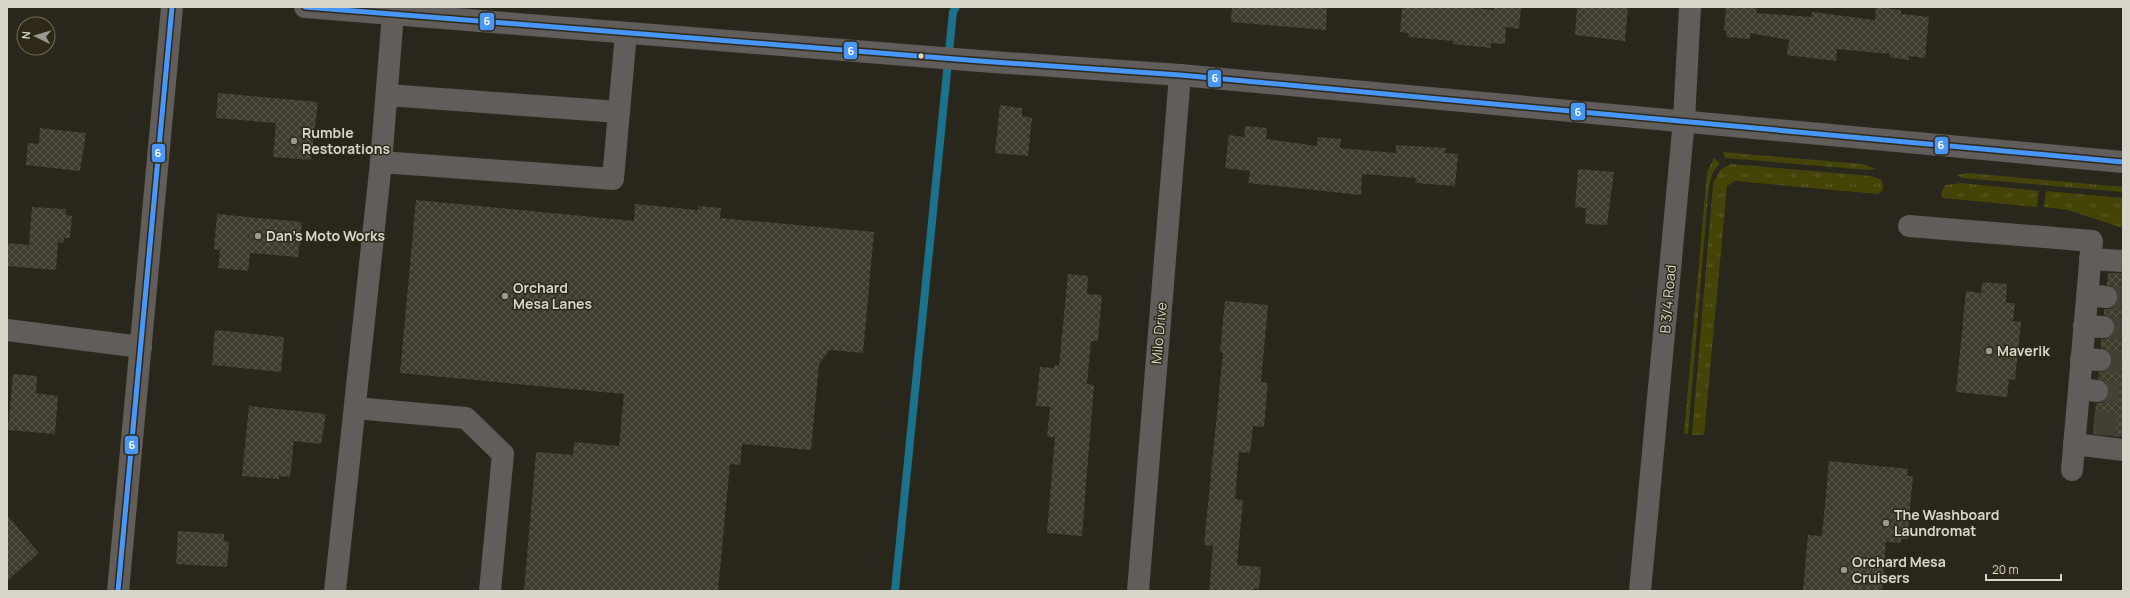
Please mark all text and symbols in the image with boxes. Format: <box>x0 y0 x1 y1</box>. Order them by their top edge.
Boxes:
line badge: 6 <box>479 12 495 31</box>
text: 6 <box>484 13 491 28</box>
north arrow <box>16 16 56 56</box>
text: N <box>18 30 33 40</box>
line badge: 6 <box>843 41 858 60</box>
text: 6 <box>848 43 855 58</box>
unlabelled marker <box>916 51 926 61</box>
line badge: 6 <box>1207 69 1222 88</box>
text: 6 <box>1212 70 1219 85</box>
line badge: 6 <box>1570 102 1586 121</box>
text: 6 <box>1575 104 1582 119</box>
place label: Rumble Restorations <box>302 123 390 158</box>
marker: Rumble Restorations <box>289 136 299 146</box>
line badge: 6 <box>1934 136 1949 155</box>
text: 6 <box>1938 137 1945 152</box>
line badge: 6 <box>151 143 166 163</box>
text: 6 <box>155 145 162 160</box>
place label: Dan's Moto Works <box>266 226 386 245</box>
marker: Dan's Moto Works <box>253 231 263 241</box>
street label: B 3/4 Road <box>1655 264 1680 334</box>
place label: Orchard Mesa Lanes <box>513 278 592 313</box>
marker: Orchard Mesa Lanes <box>500 291 510 301</box>
street label: Milo Drive <box>1146 301 1171 365</box>
place label: Maverik <box>1997 341 2050 360</box>
marker: Maverik <box>1984 346 1994 356</box>
line badge: 6 <box>124 435 139 455</box>
text: 6 <box>129 437 136 452</box>
place label: The Washboard Laundromat <box>1894 505 1999 540</box>
marker: The Washboard Laundromat <box>1881 518 1891 528</box>
place label: Orchard Mesa Cruisers <box>1852 552 1946 587</box>
scale bar <box>1986 556 2061 582</box>
text: 20 m <box>1992 561 2019 578</box>
marker: Orchard Mesa Cruisers <box>1839 565 1849 575</box>

